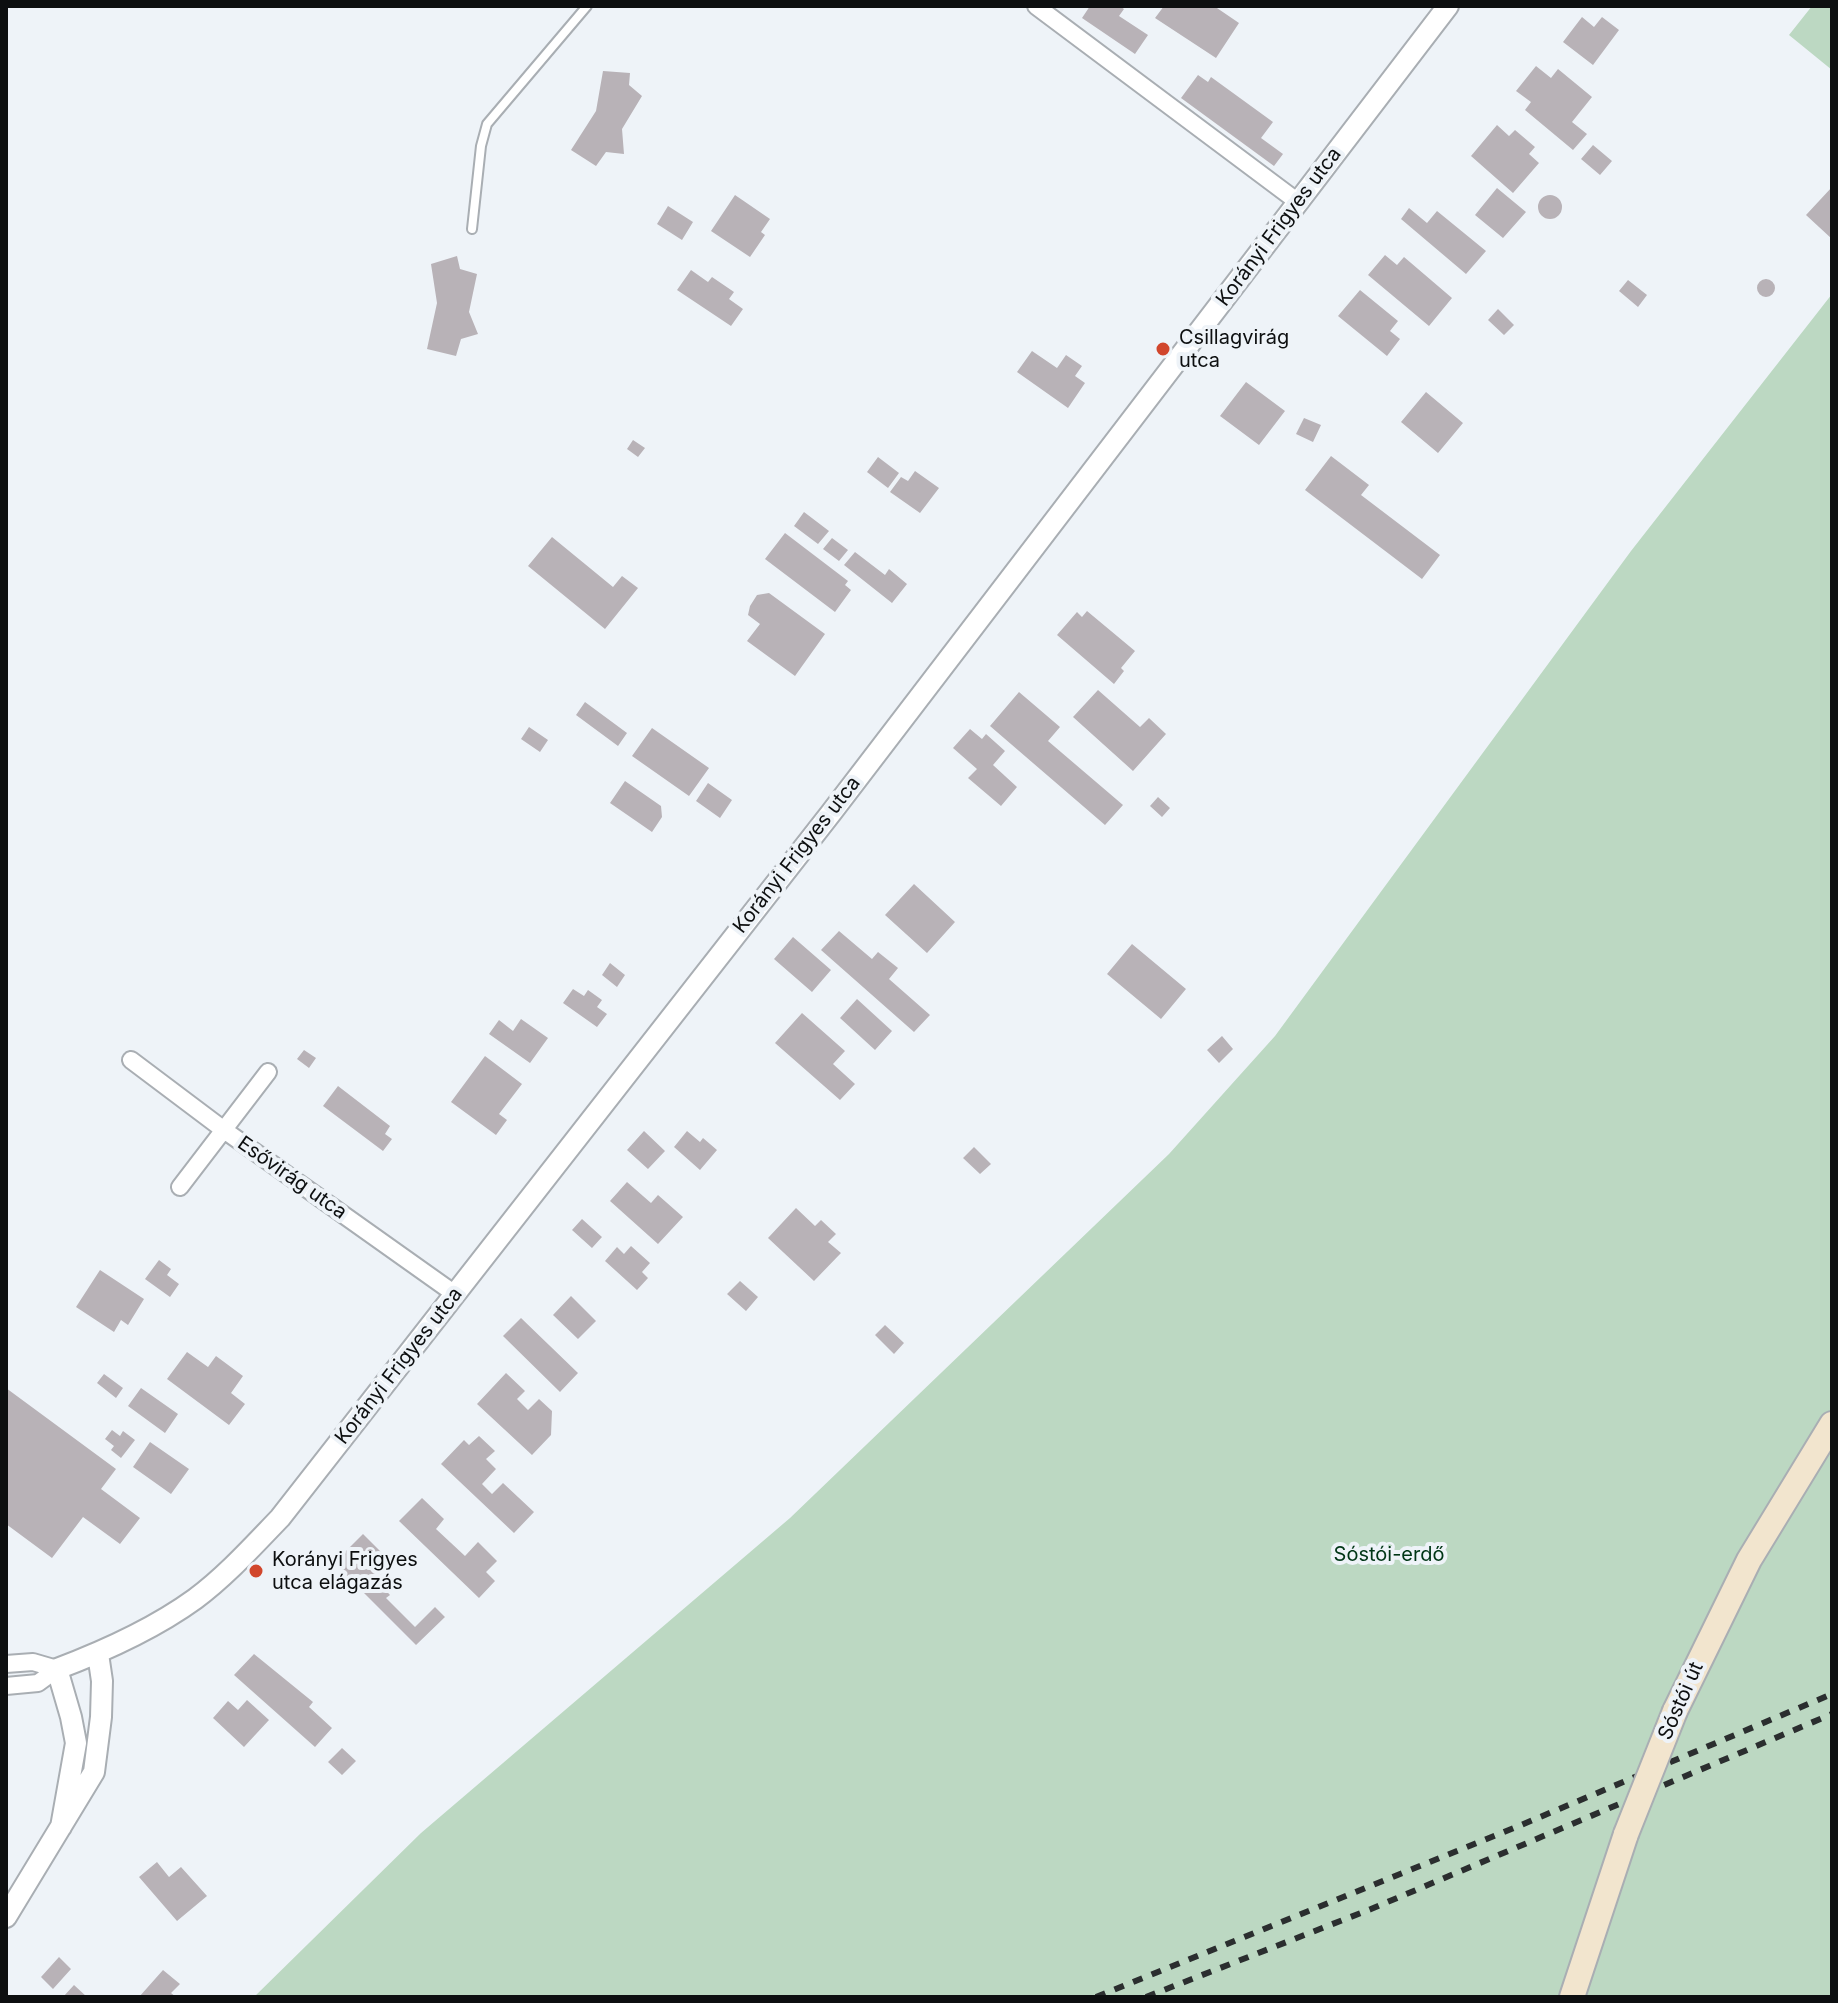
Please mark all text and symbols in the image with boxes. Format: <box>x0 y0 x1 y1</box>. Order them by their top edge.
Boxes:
street label: Korányi Frigyes utca <box>1211 143 1347 311</box>
place label: Csillagvirág utca <box>1179 326 1289 373</box>
marker: Csillagvirág utca <box>1154 340 1172 358</box>
street label: Korányi Frigyes utca <box>728 772 866 938</box>
street label: Esővirág utca <box>233 1131 351 1225</box>
street label: Korányi Frigyes utca <box>330 1283 468 1449</box>
park label: Sóstói-erdő <box>1334 1543 1444 1567</box>
place label: Korányi Frigyes utca elágazás <box>272 1548 418 1595</box>
marker: Korányi Frigyes utca elágazás <box>247 1562 265 1580</box>
street label: Sóstói út <box>1653 1658 1709 1744</box>

